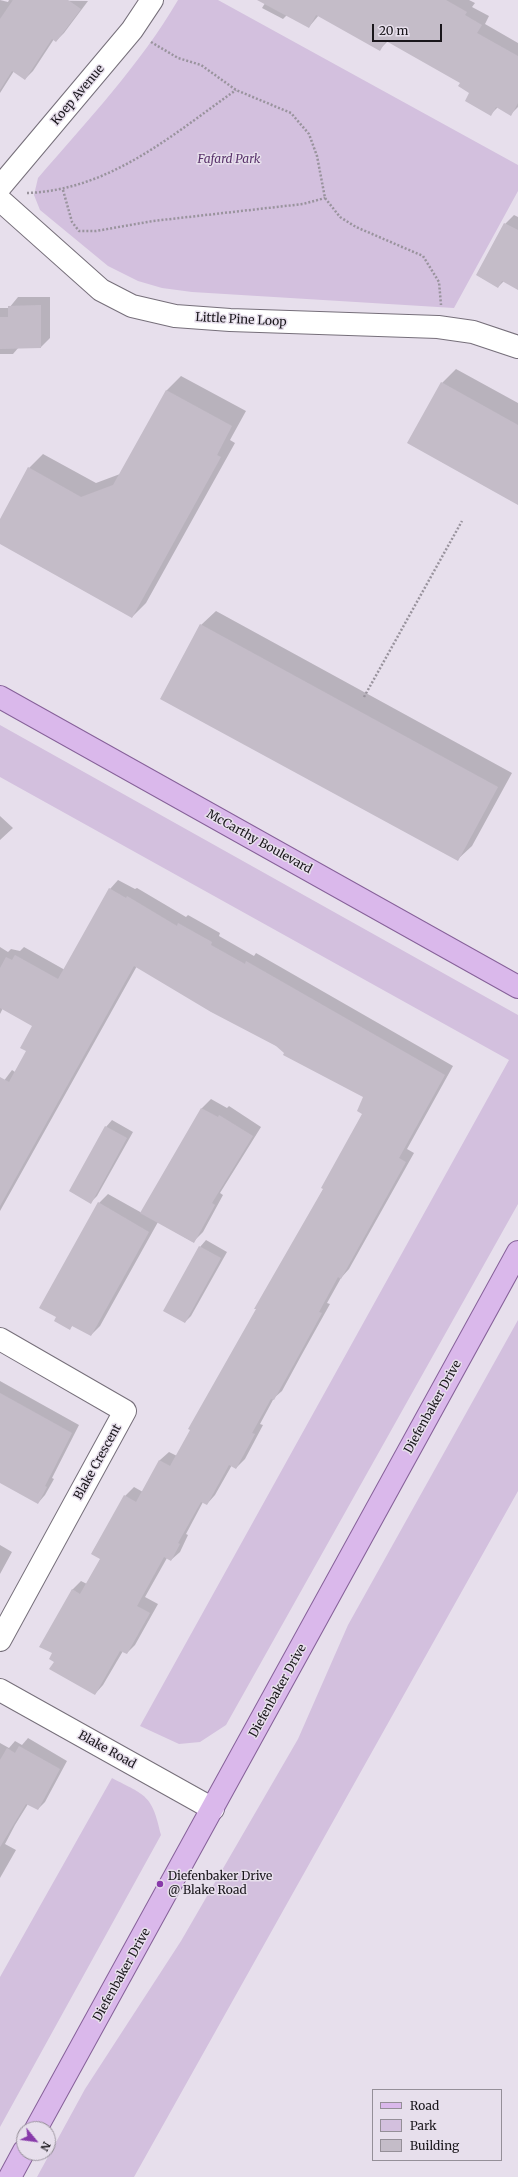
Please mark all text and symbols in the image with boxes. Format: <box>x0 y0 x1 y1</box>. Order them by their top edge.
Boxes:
scale bar <box>374 16 444 42</box>
text: 20 m <box>379 23 408 38</box>
street label: Koep Avenue <box>49 62 107 128</box>
park label: Fafard Park <box>198 153 260 167</box>
street label: Little Pine Loop <box>195 310 287 330</box>
street label: McCarthy Boulevard <box>204 807 314 877</box>
street label: Diefenbaker Drive <box>401 1358 465 1456</box>
street label: Blake Crescent <box>71 1422 125 1502</box>
street label: Diefenbaker Drive <box>246 1642 310 1740</box>
street label: Blake Road <box>76 1728 138 1772</box>
place label: Diefenbaker Drive @ Blake Road <box>168 1870 272 1898</box>
marker: Diefenbaker Drive @ Blake Road <box>155 1879 165 1889</box>
street label: Diefenbaker Drive <box>90 1926 154 2024</box>
legend <box>372 2089 502 2161</box>
text: Road <box>410 2098 439 2113</box>
text: Park <box>410 2118 437 2133</box>
north arrow <box>16 2121 56 2161</box>
text: Building <box>410 2138 459 2153</box>
text: N <box>37 2139 54 2154</box>

